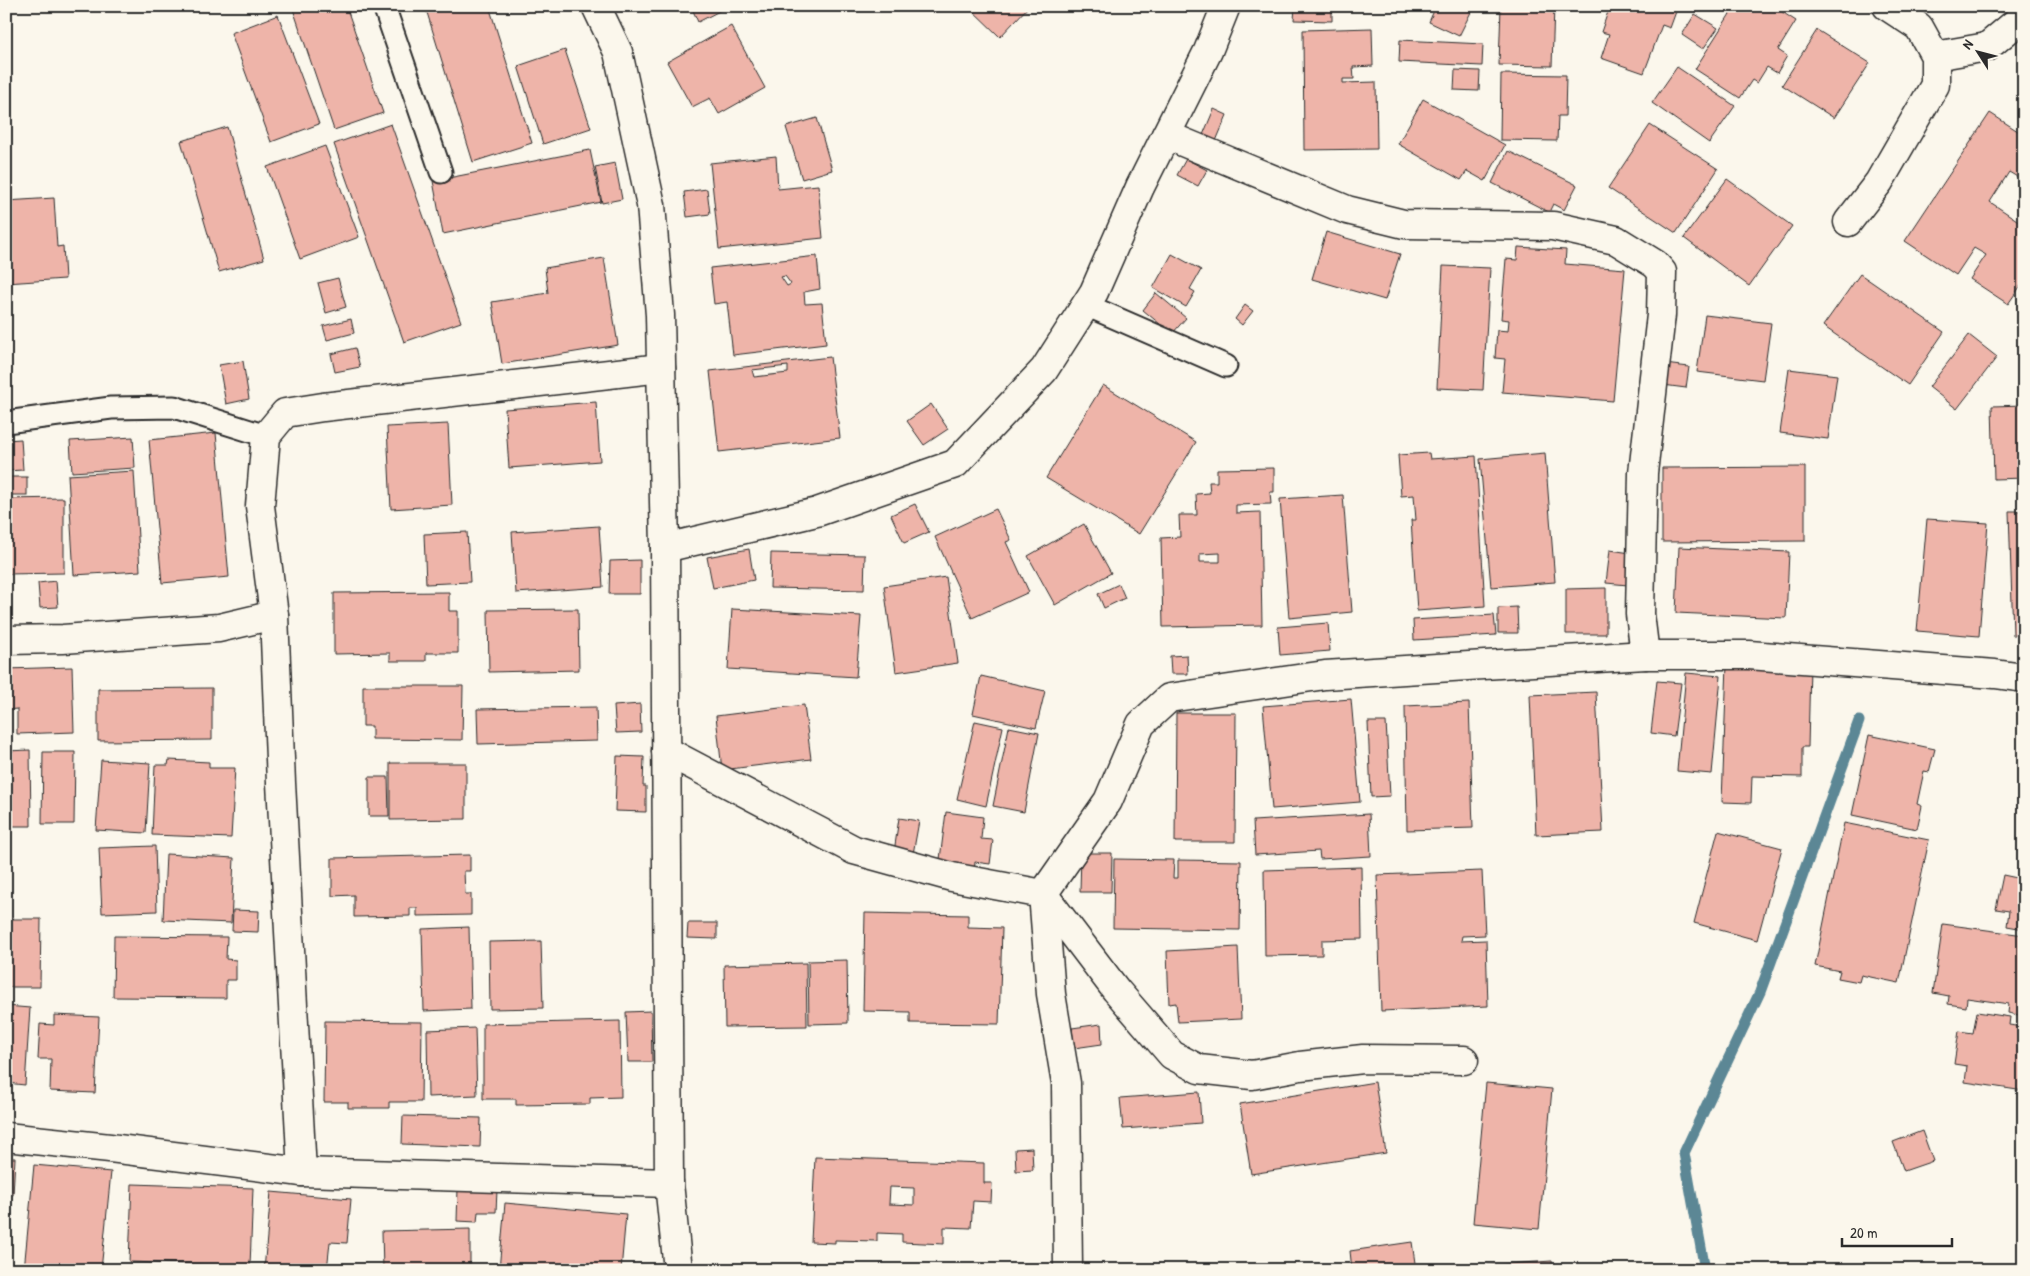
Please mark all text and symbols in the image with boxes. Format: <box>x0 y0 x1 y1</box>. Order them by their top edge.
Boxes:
north arrow <box>1952 28 2002 78</box>
text: N <box>1957 35 1977 53</box>
scale bar <box>1842 1216 1952 1248</box>
text: 20 m <box>1850 1222 1877 1243</box>

